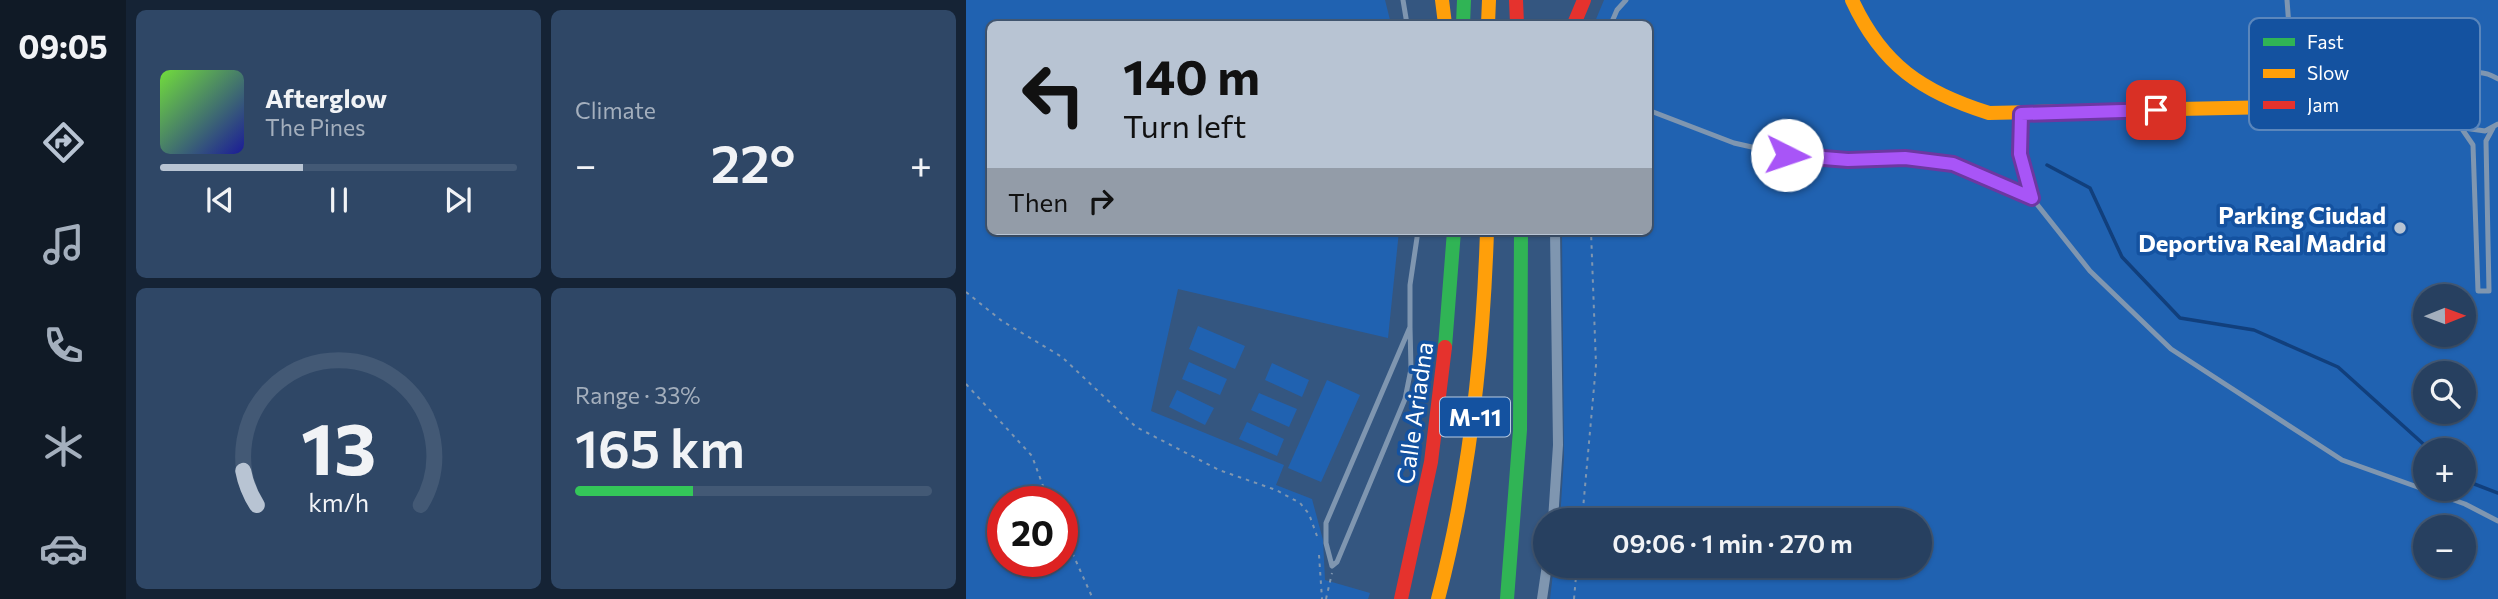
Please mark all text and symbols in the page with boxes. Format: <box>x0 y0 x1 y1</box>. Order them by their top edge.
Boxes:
legend <box>2249 18 2480 130</box>
text: 09:05 <box>18 26 108 66</box>
text: Fast <box>2307 30 2344 53</box>
text: 140 m <box>1123 45 1260 105</box>
icon: left <box>1008 49 1099 140</box>
text: Slow <box>2307 61 2349 84</box>
pin <box>2126 80 2186 140</box>
text: Afterglow <box>265 82 387 113</box>
icon: arrive <box>2137 91 2175 129</box>
text: Jam <box>2307 93 2339 116</box>
text: Climate <box>575 96 656 124</box>
text: Turn left <box>1123 105 1247 145</box>
text: The Pines <box>265 113 366 141</box>
icon: directions <box>39 118 88 167</box>
position arrow <box>1750 118 1824 192</box>
text: 22° <box>711 130 795 194</box>
text: − <box>575 140 597 187</box>
text: + <box>910 140 932 187</box>
icon: previous <box>201 181 239 219</box>
icon: pause <box>320 181 358 219</box>
icon: next <box>439 181 477 219</box>
icon: right <box>1082 182 1120 220</box>
text: Then <box>1008 186 1068 217</box>
place label: Parking Ciudad Deportiva Real Madrid <box>2138 200 2386 257</box>
icon: music <box>39 220 88 269</box>
marker: Parking Ciudad Deportiva Real Madrid <box>2392 220 2408 236</box>
north arrow <box>2413 284 2476 346</box>
map controls <box>2413 284 2476 578</box>
icon: phone <box>39 321 88 370</box>
street label: Calle Ariadna <box>1390 340 1438 486</box>
button: search <box>2413 361 2476 424</box>
text: Range · 33% <box>575 381 701 409</box>
road number: M-11 <box>1440 398 1510 436</box>
text: 13 <box>301 401 376 490</box>
text: 165 km <box>575 415 745 479</box>
icon: climate <box>39 422 88 471</box>
button: + <box>2413 438 2476 501</box>
text: km/h <box>308 486 369 516</box>
speed limit sign: 20 <box>987 486 1078 577</box>
button: − <box>2413 515 2476 578</box>
icon: car <box>39 524 88 573</box>
text: 09:06 · 1 min · 270 m <box>1612 527 1853 558</box>

